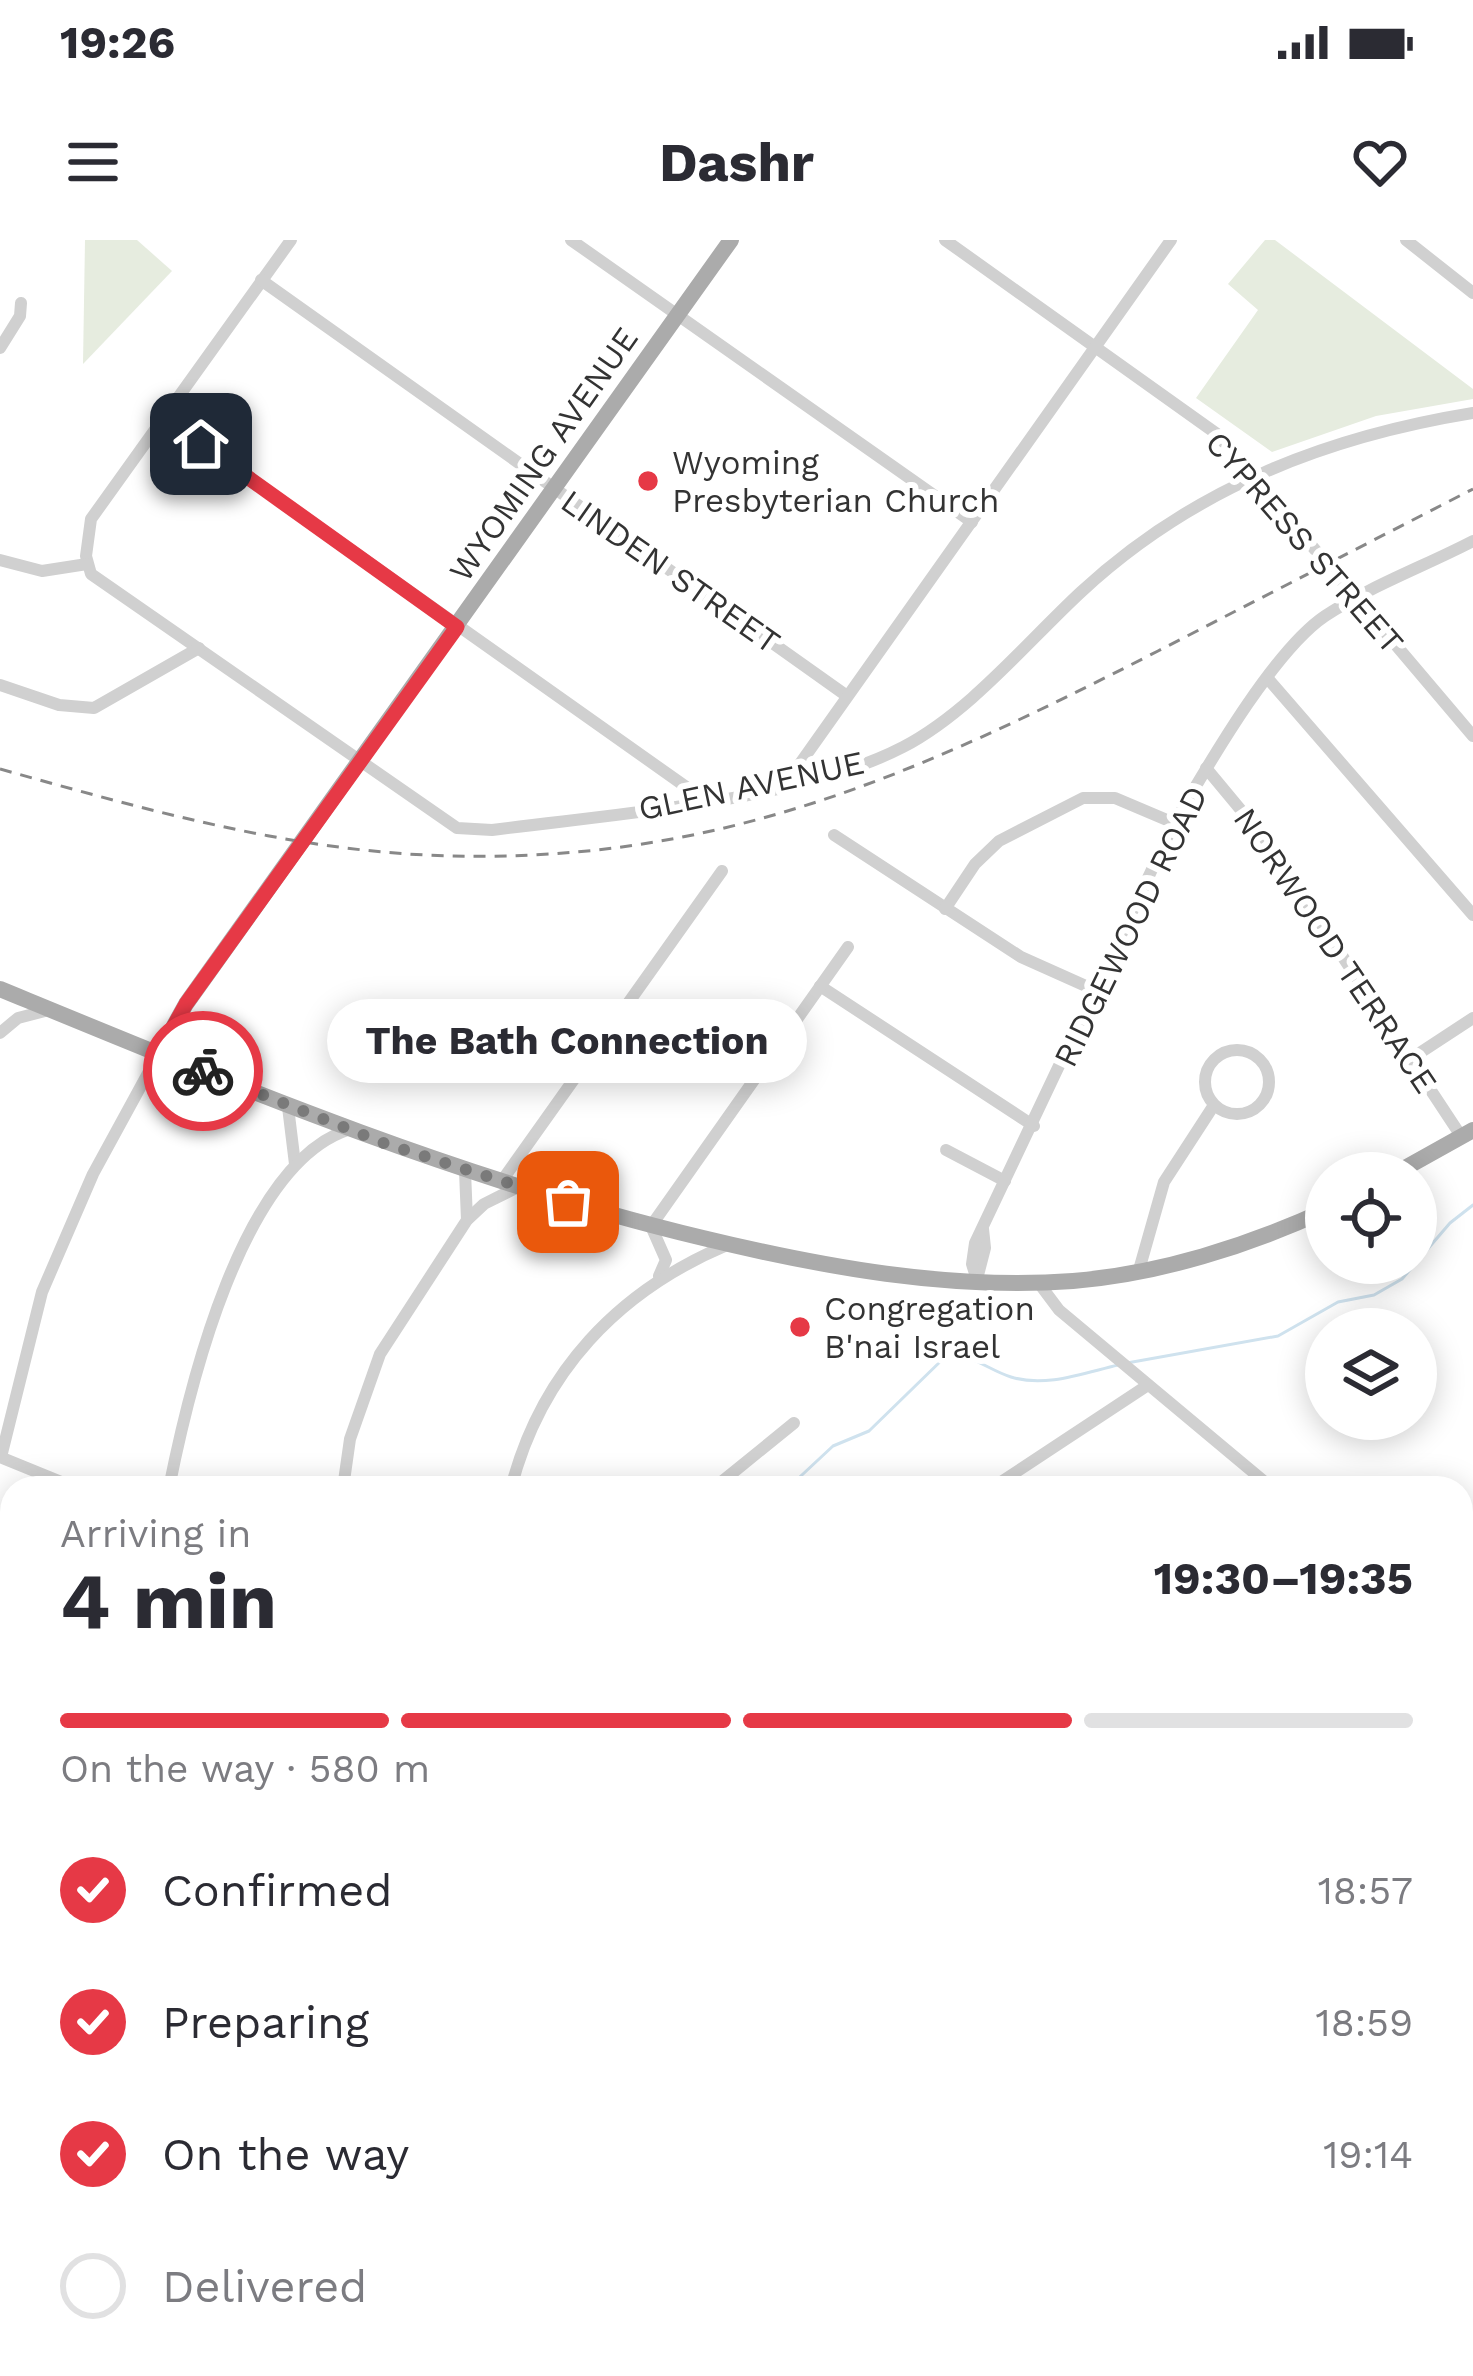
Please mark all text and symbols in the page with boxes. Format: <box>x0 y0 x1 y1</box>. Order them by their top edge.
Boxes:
text: 19:26 <box>60 16 175 69</box>
icon: menu <box>60 129 126 195</box>
icon: heart <box>1347 129 1413 195</box>
text: Dashr <box>659 131 814 194</box>
street label: WYOMING AVENUE <box>441 320 646 589</box>
pin <box>150 393 252 495</box>
icon: home <box>168 411 234 477</box>
street label: CYPRESS STREET <box>1198 423 1412 661</box>
place label: Wyoming Presbyterian Church <box>672 443 999 520</box>
marker: Wyoming Presbyterian Church <box>635 468 661 494</box>
street label: LINDEN STREET <box>554 481 788 661</box>
street label: GLEN AVENUE <box>635 743 868 828</box>
street label: RIDGEWOOD ROAD <box>1046 779 1215 1073</box>
street label: NORWOOD TERRACE <box>1226 800 1445 1100</box>
callout: The Bath Connection <box>328 998 808 1082</box>
courier <box>143 1011 263 1131</box>
text: The Bath Connection <box>365 1018 769 1063</box>
icon: bike <box>170 1038 236 1104</box>
pin <box>517 1151 619 1253</box>
map controls <box>1305 1152 1437 1440</box>
button: locate <box>1305 1152 1437 1284</box>
icon: bag <box>535 1169 601 1235</box>
place label: Congregation B'nai Israel <box>824 1289 1035 1366</box>
button: layers <box>1305 1308 1437 1440</box>
marker: Congregation B'nai Israel <box>787 1314 813 1340</box>
text: Arriving in <box>60 1511 251 1556</box>
text: 19:30–19:35 <box>1154 1552 1413 1605</box>
text: 4 min <box>60 1555 277 1647</box>
text: On the way · 580 m <box>60 1746 430 1791</box>
icon: check <box>60 1857 126 1923</box>
text: Confirmed <box>162 1864 393 1917</box>
text: 18:57 <box>1318 1868 1413 1913</box>
icon: check <box>60 1989 126 2055</box>
text: Preparing <box>162 1996 369 2049</box>
text: 18:59 <box>1315 2000 1413 2045</box>
icon: check <box>60 2121 126 2187</box>
text: On the way <box>162 2128 409 2181</box>
text: 19:14 <box>1323 2132 1413 2177</box>
text: Delivered <box>162 2260 367 2313</box>

